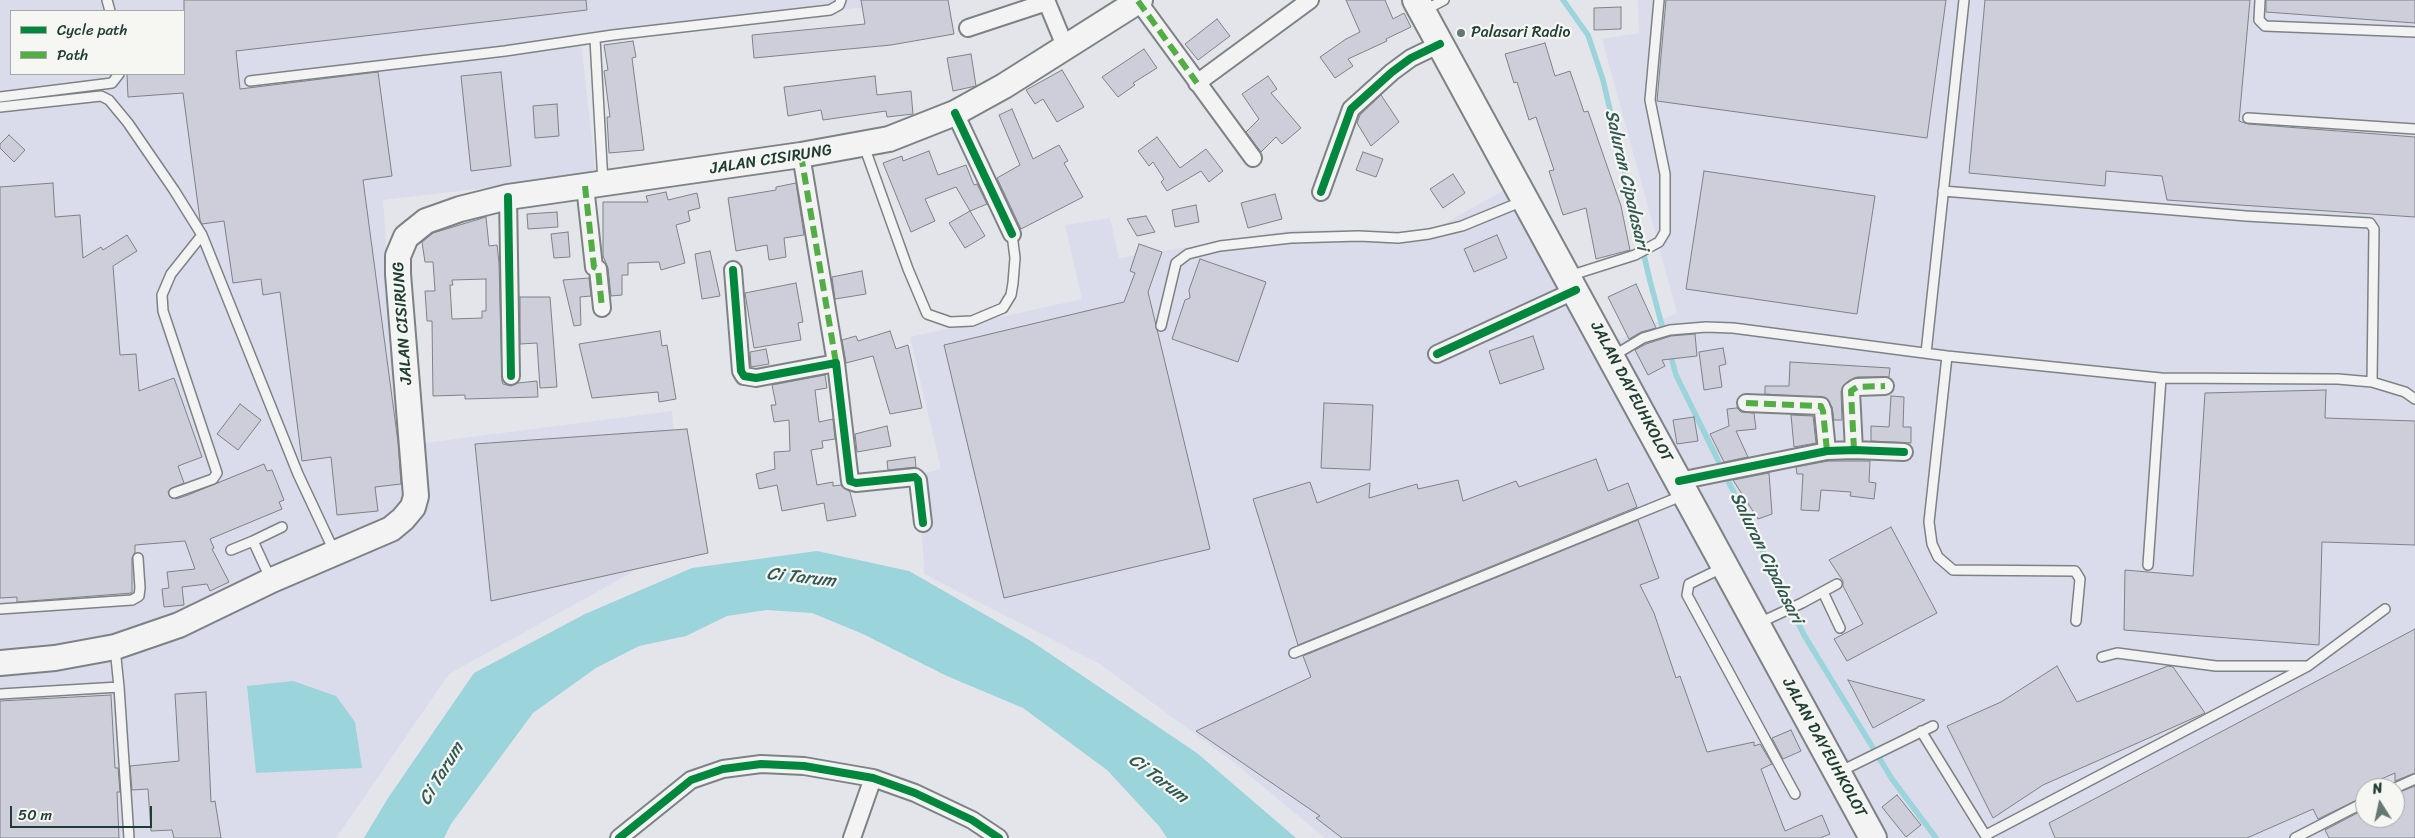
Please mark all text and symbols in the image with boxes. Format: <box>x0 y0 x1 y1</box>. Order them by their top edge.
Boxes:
legend <box>10 10 185 75</box>
text: Cycle path <box>57 17 127 43</box>
place label: Palasari Radio <box>1471 23 1570 43</box>
marker: Palasari Radio <box>1455 27 1467 39</box>
text: Path <box>57 42 88 68</box>
water label: Saluran Cipalasari <box>1599 108 1653 252</box>
street label: JALAN CISIRUNG <box>709 141 833 179</box>
street label: JALAN CISIRUNG <box>389 261 417 385</box>
street label: JALAN DAYEUHKOLOT <box>1586 318 1676 466</box>
water label: Saluran Cipalasari <box>1725 489 1807 627</box>
water label: Ci Tarum <box>765 564 837 592</box>
street label: JALAN DAYEUHKOLOT <box>1778 675 1870 821</box>
water label: Ci Tarum <box>415 739 469 809</box>
water label: Ci Tarum <box>1124 750 1192 808</box>
text: N <box>2371 776 2384 802</box>
north arrow <box>2355 778 2405 828</box>
scale bar <box>12 796 155 828</box>
text: 50 m <box>18 802 52 828</box>

